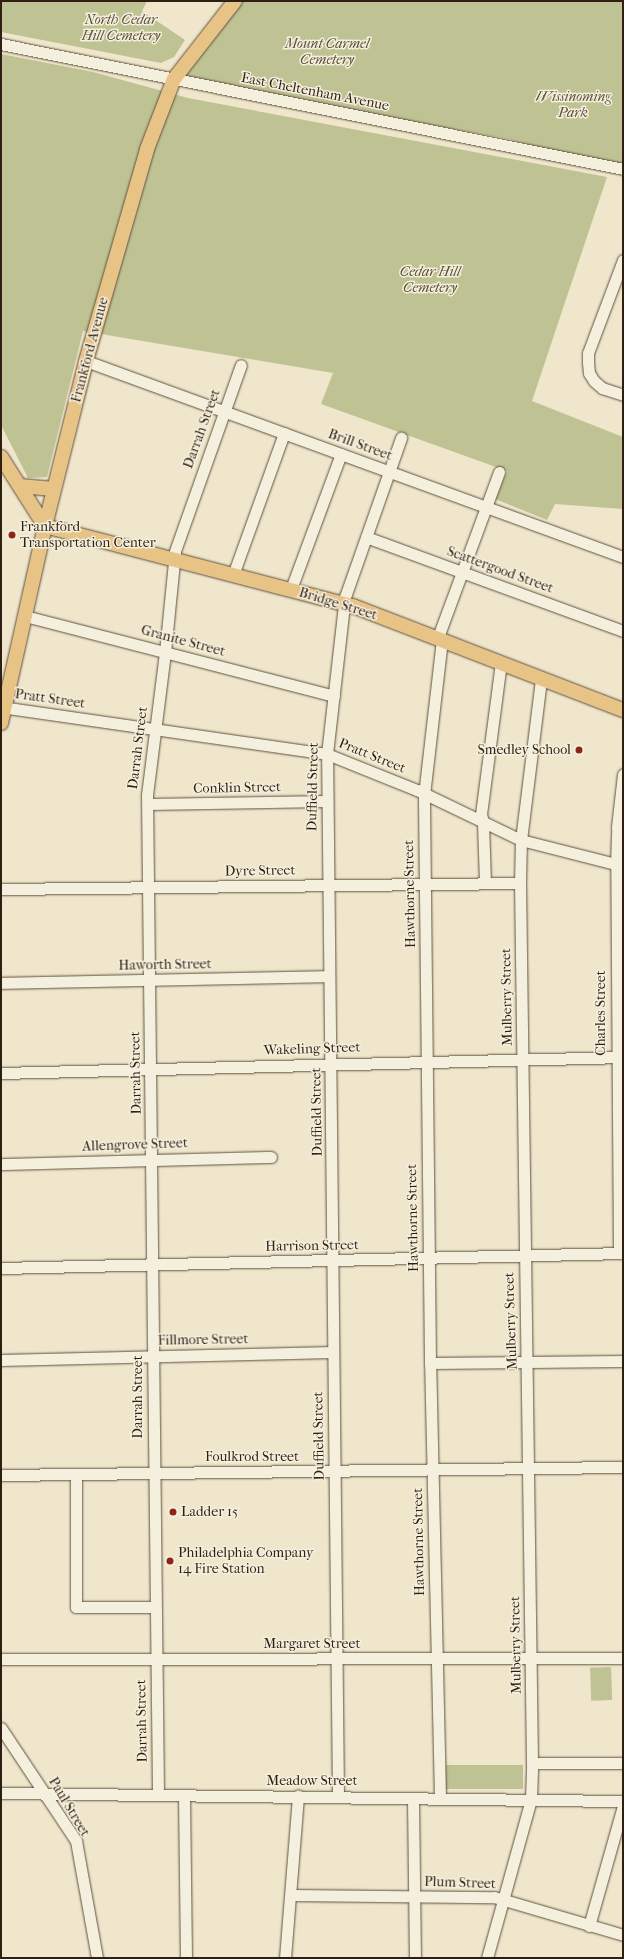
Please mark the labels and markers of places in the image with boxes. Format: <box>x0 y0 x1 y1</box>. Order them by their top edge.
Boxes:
place label: Frankford Transportation Center <box>20 519 156 552</box>
marker: Frankford Transportation Center <box>7 530 17 540</box>
place label: Smedley School <box>478 742 571 758</box>
marker: Smedley School <box>574 745 584 755</box>
place label: Ladder 15 <box>181 1504 238 1520</box>
marker: Ladder 15 <box>168 1507 178 1517</box>
place label: Philadelphia Company 14 Fire Station <box>178 1545 313 1578</box>
marker: Philadelphia Company 14 Fire Station <box>165 1556 175 1566</box>

